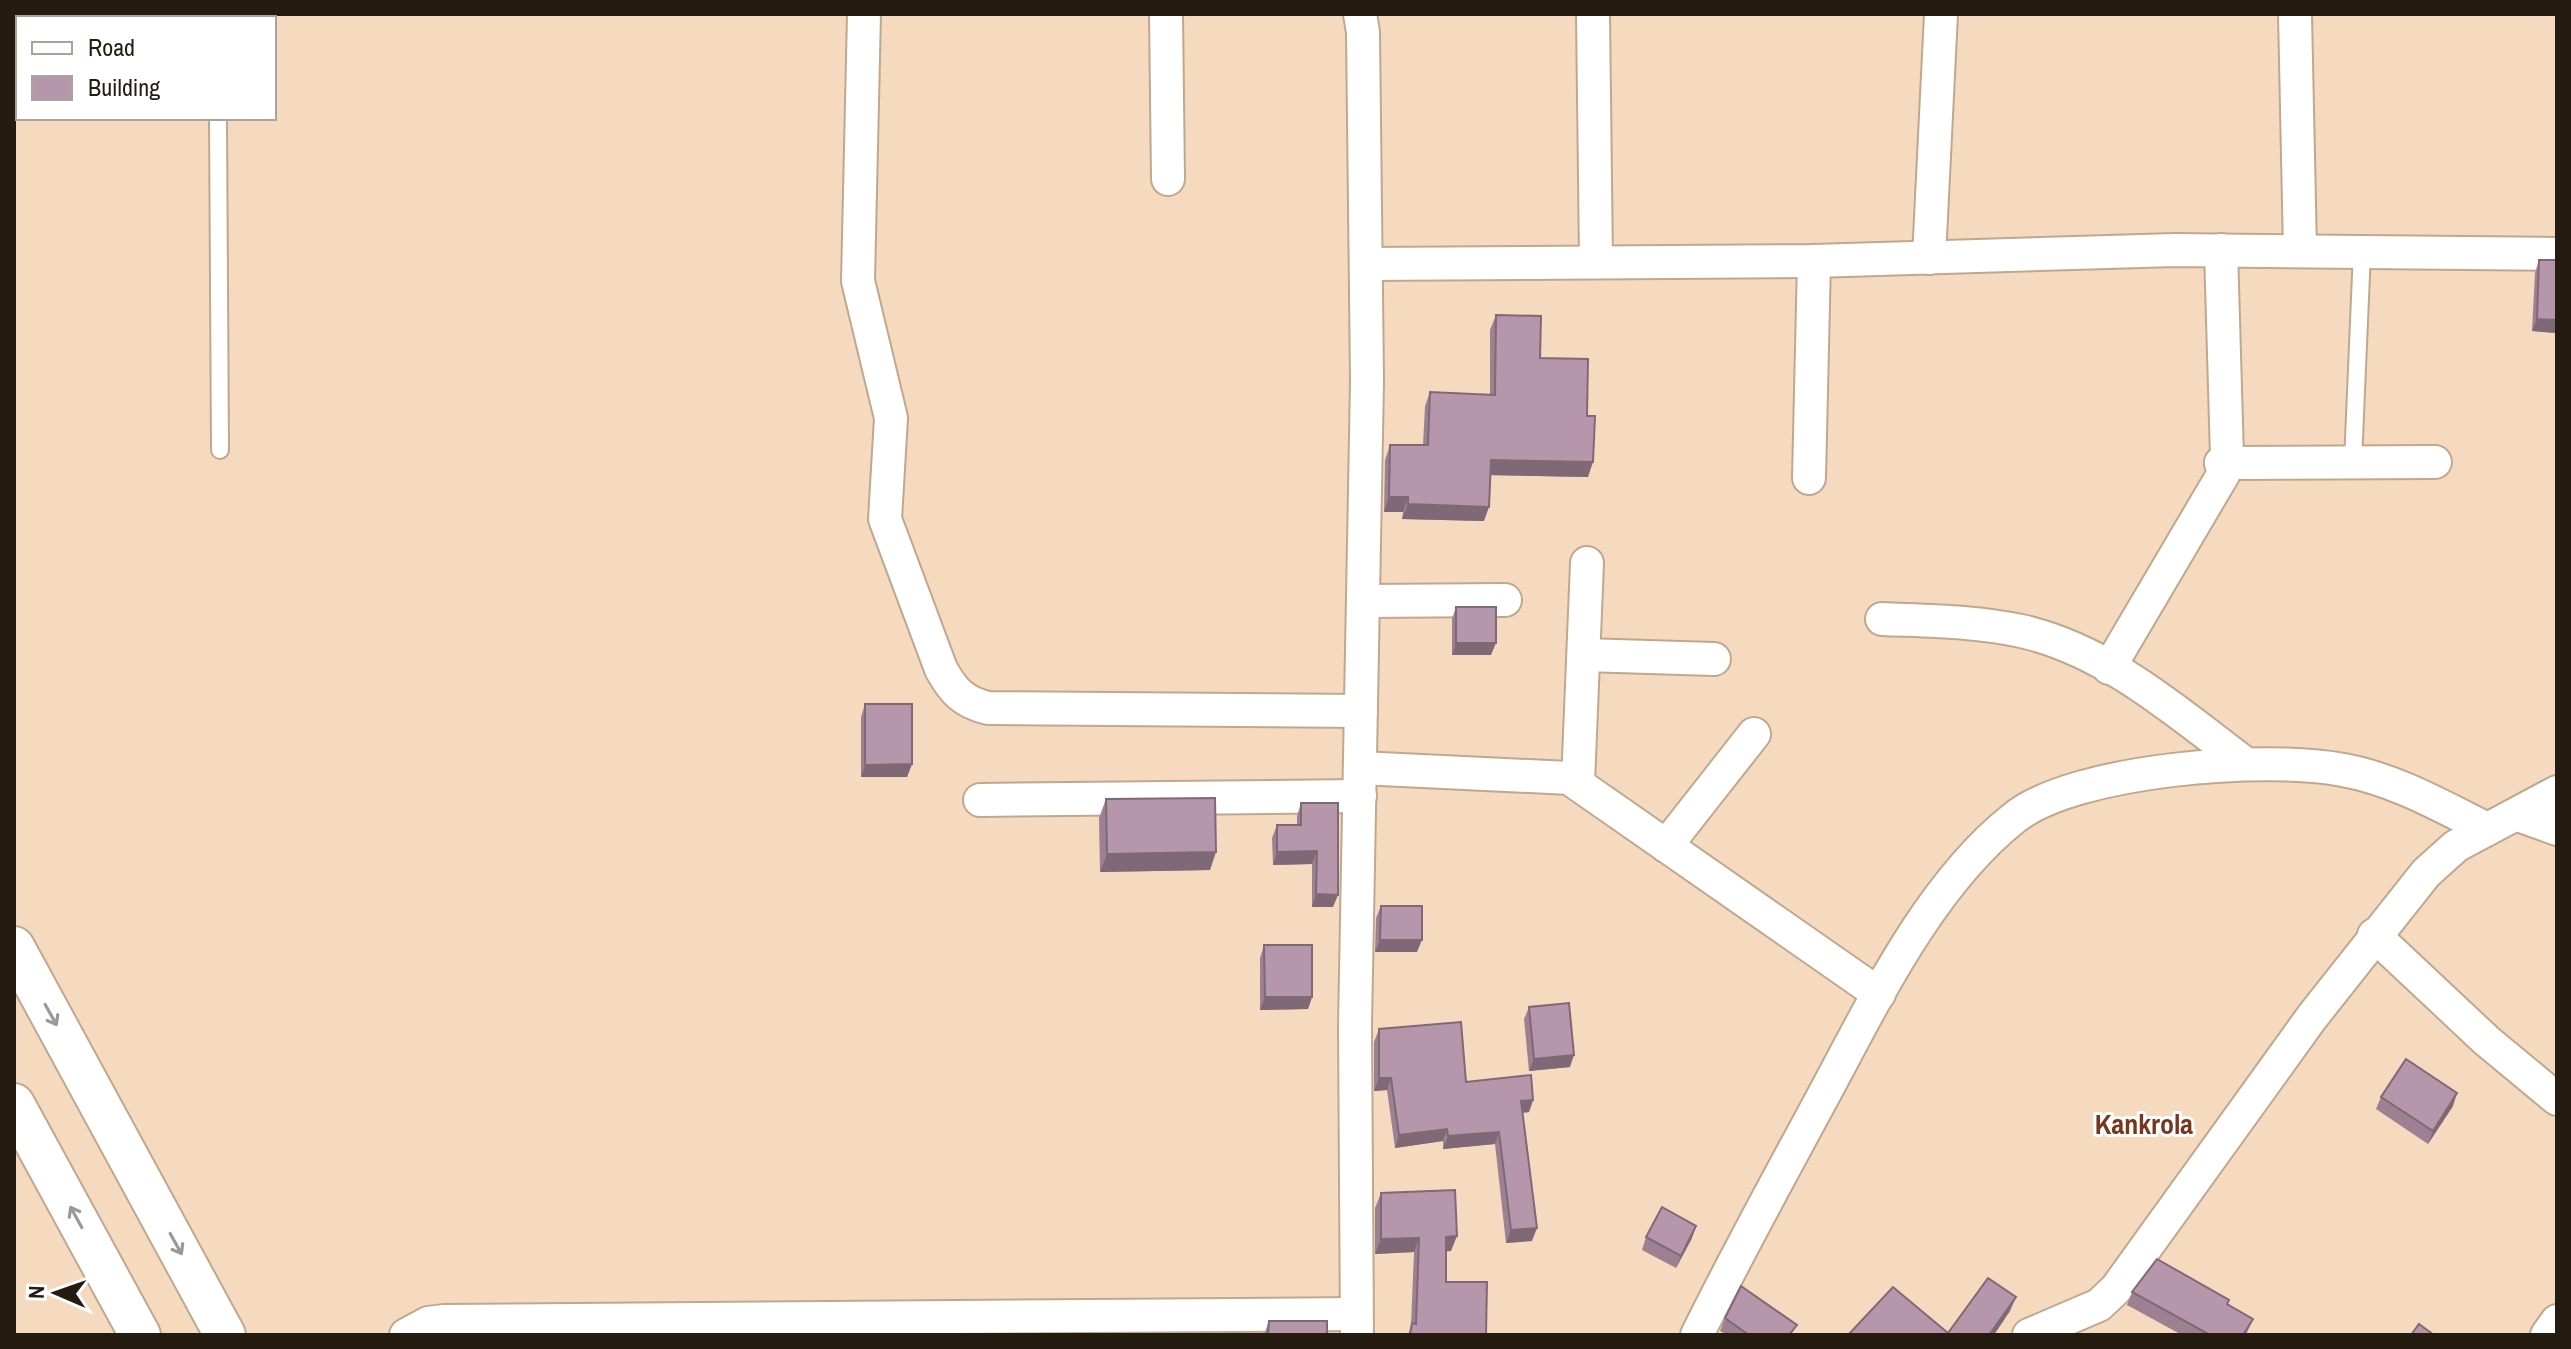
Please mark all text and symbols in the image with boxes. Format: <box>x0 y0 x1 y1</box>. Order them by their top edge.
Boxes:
legend <box>16 16 276 120</box>
text: Road <box>88 31 135 63</box>
text: Building <box>88 71 160 103</box>
one-way arrow <box>44 1003 60 1027</box>
district label: Kankrola <box>2095 1105 2193 1143</box>
one-way arrow <box>68 1206 83 1230</box>
one-way arrow <box>168 1232 184 1255</box>
north arrow <box>16 1253 96 1333</box>
text: N <box>21 1285 51 1299</box>

